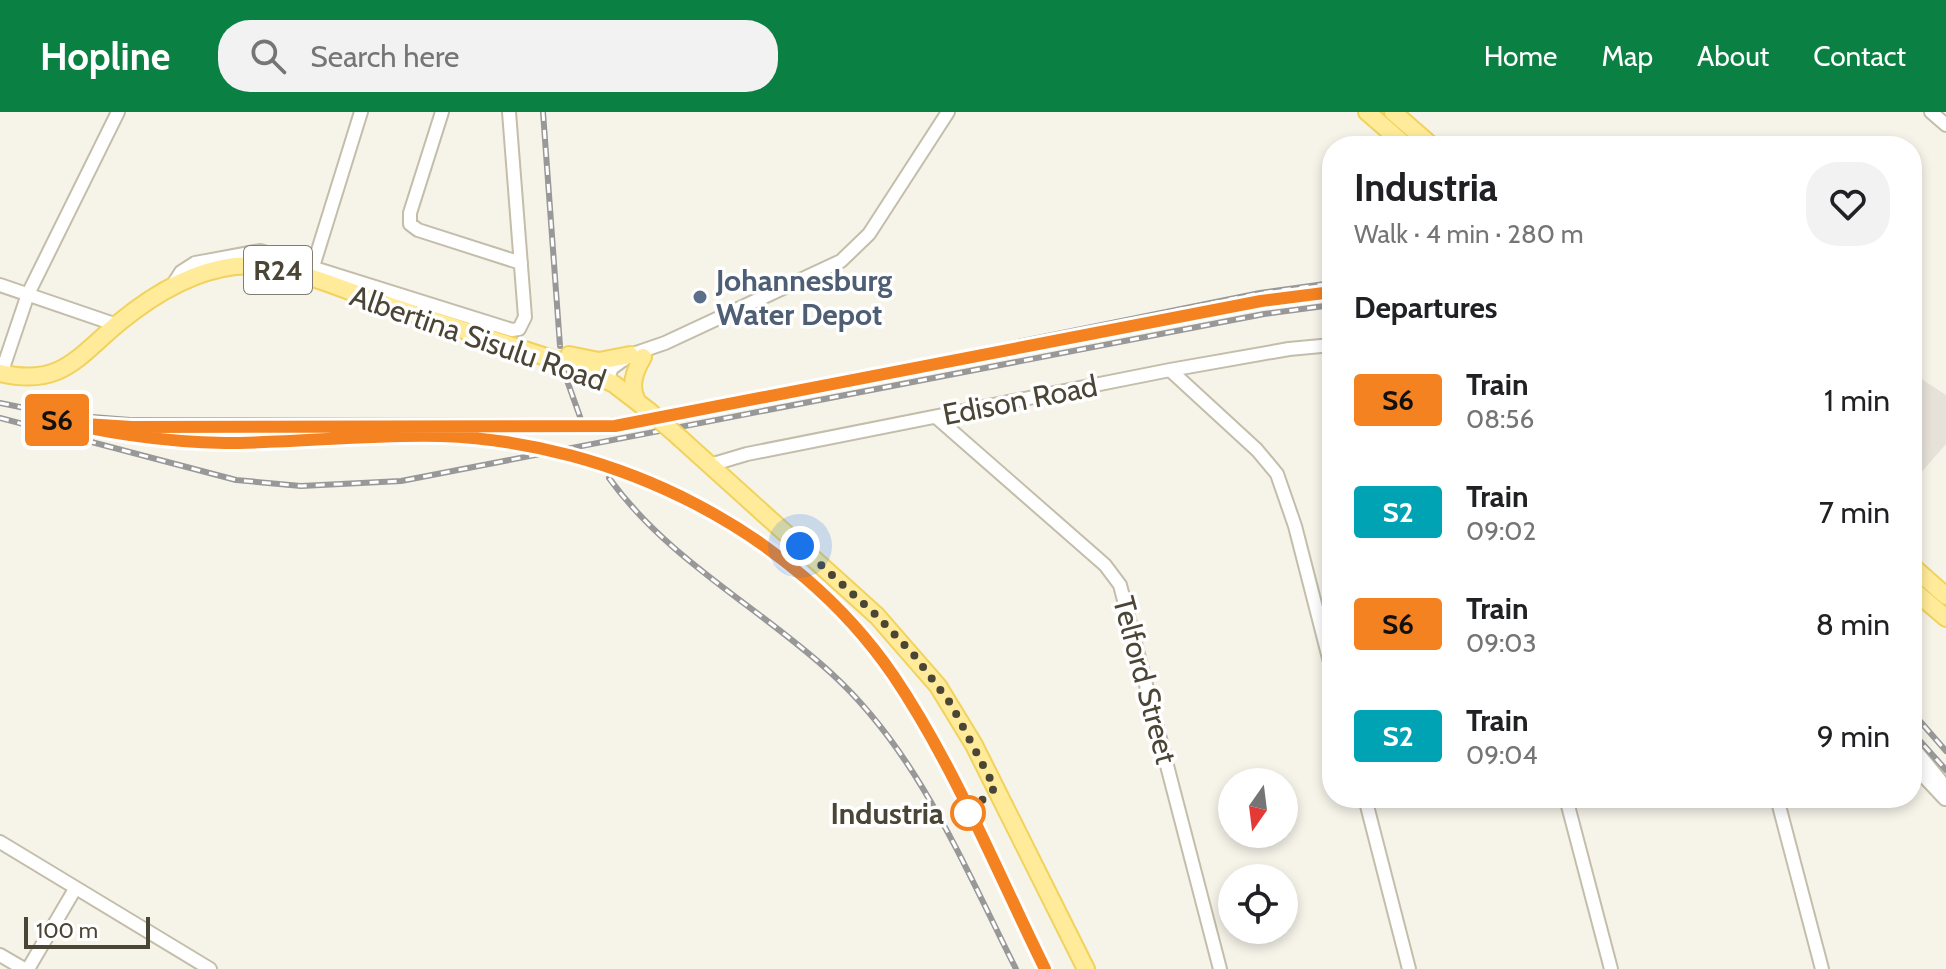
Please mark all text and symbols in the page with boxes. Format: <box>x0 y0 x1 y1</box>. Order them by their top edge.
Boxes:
search box <box>218 20 778 92</box>
text: Hopline <box>40 33 170 80</box>
icon: search <box>246 34 290 78</box>
text: Search here <box>310 38 459 75</box>
text: Home <box>1484 39 1557 73</box>
text: Map <box>1601 39 1653 73</box>
text: About <box>1697 39 1769 73</box>
text: Contact <box>1813 39 1906 73</box>
button: heart <box>1806 162 1890 246</box>
text: Industria <box>1354 164 1498 211</box>
text: Walk · 4 min · 280 m <box>1354 218 1584 250</box>
road number: R24 <box>244 246 312 294</box>
place label: Johannesburg Water Depot <box>715 262 892 333</box>
street label: Albertina Sisulu Road <box>345 277 611 399</box>
marker: Johannesburg Water Depot <box>691 288 709 306</box>
text: Departures <box>1354 289 1498 326</box>
text: Train <box>1466 366 1529 403</box>
street label: Edison Road <box>940 367 1100 433</box>
text: 1 min <box>1824 382 1890 419</box>
text: S6 <box>1382 383 1414 417</box>
line badge: S6 <box>21 394 93 446</box>
text: S6 <box>41 403 73 437</box>
text: 08:56 <box>1466 403 1534 435</box>
text: Train <box>1466 478 1529 515</box>
text: 7 min <box>1819 494 1890 531</box>
text: S2 <box>1382 495 1414 529</box>
text: 09:02 <box>1466 515 1536 547</box>
your location <box>780 526 820 566</box>
text: Train <box>1466 590 1529 627</box>
street label: Telford Street <box>1105 592 1185 768</box>
text: 8 min <box>1816 606 1890 643</box>
text: S6 <box>1382 607 1414 641</box>
text: 09:03 <box>1466 627 1537 659</box>
text: Train <box>1466 702 1529 739</box>
text: 9 min <box>1817 718 1890 755</box>
text: S2 <box>1382 719 1414 753</box>
text: 09:04 <box>1466 739 1538 771</box>
north arrow <box>1218 768 1298 848</box>
map controls <box>1218 768 1298 944</box>
place label: Industria <box>831 795 944 832</box>
marker: Industria <box>951 796 985 830</box>
button: locate <box>1218 864 1298 944</box>
scale bar <box>24 913 150 949</box>
text: 100 m <box>36 917 98 944</box>

